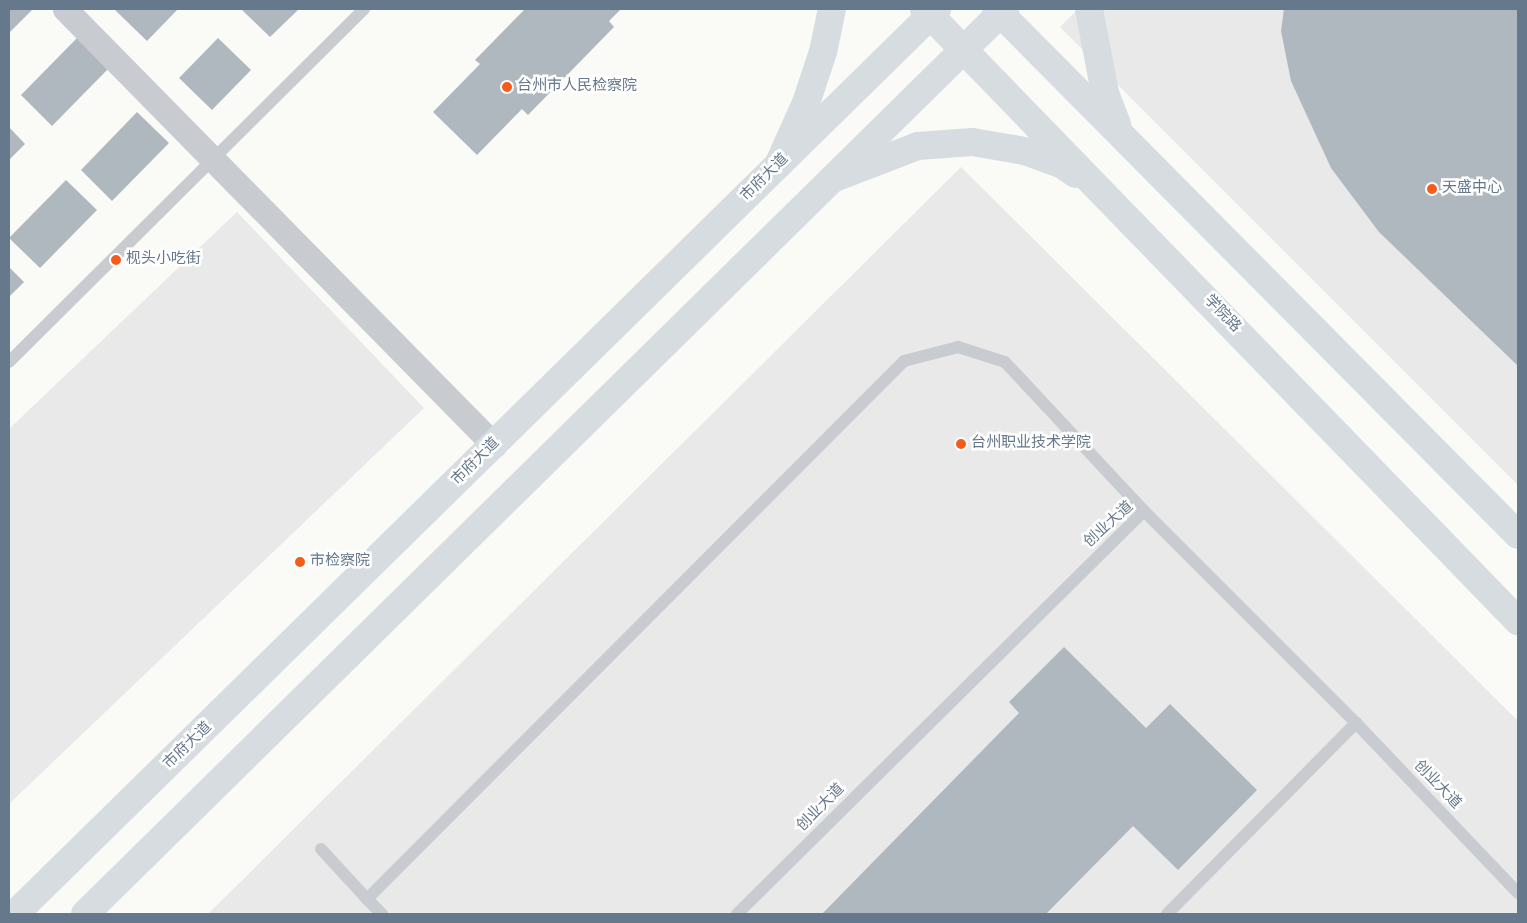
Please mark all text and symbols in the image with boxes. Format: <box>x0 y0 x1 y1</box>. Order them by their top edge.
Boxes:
place label: 台州市人民检察院 <box>517 78 637 96</box>
marker: 台州市人民检察院 <box>501 81 513 93</box>
street label: 市府大道 <box>737 150 793 206</box>
place label: 天盛中心 <box>1442 180 1502 198</box>
marker: 天盛中心 <box>1426 183 1438 195</box>
place label: 枧头小吃街 <box>126 251 201 269</box>
marker: 枧头小吃街 <box>110 254 122 266</box>
street label: 学院路 <box>1200 292 1244 336</box>
street label: 市府大道 <box>448 434 504 490</box>
place label: 台州职业技术学院 <box>971 435 1091 453</box>
marker: 台州职业技术学院 <box>955 438 967 450</box>
street label: 创业大道 <box>1081 498 1137 552</box>
place label: 市检察院 <box>310 553 370 571</box>
marker: 市检察院 <box>294 556 306 568</box>
street label: 市府大道 <box>160 719 216 773</box>
street label: 创业大道 <box>1410 757 1464 813</box>
street label: 创业大道 <box>793 780 849 836</box>

